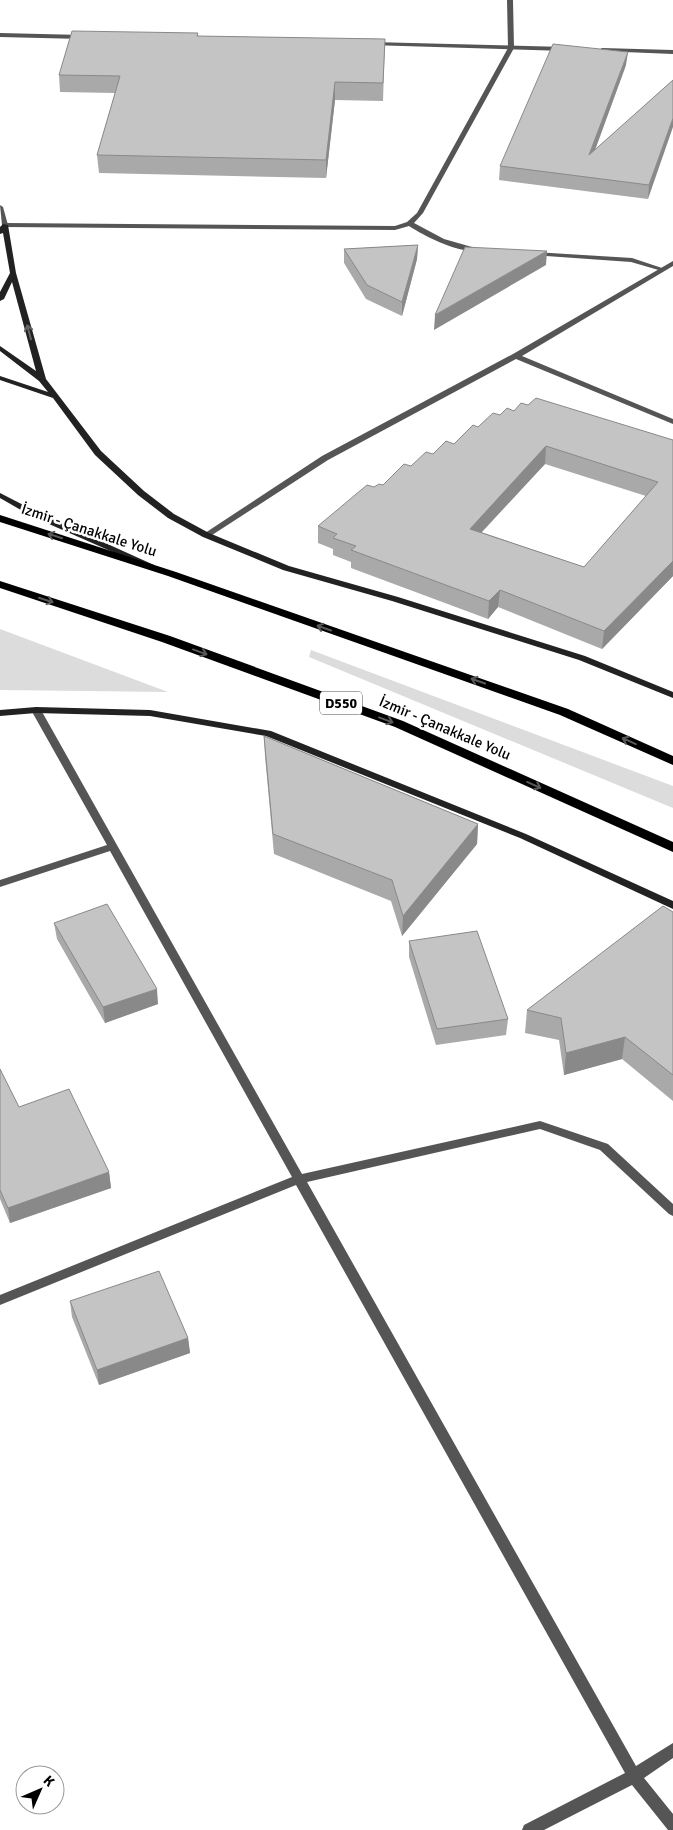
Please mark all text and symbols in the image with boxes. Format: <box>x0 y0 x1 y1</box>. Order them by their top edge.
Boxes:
one-way arrow <box>24 325 34 341</box>
street label: İzmir - Çanakkale Yolu <box>19 500 159 560</box>
one-way arrow <box>47 530 63 540</box>
one-way arrow <box>38 595 54 605</box>
one-way arrow <box>317 623 333 632</box>
one-way arrow <box>192 648 207 657</box>
one-way arrow <box>470 676 486 686</box>
road number: D550 <box>320 691 362 714</box>
street label: İzmir - Çanakkale Yolu <box>376 692 514 764</box>
one-way arrow <box>377 716 393 725</box>
one-way arrow <box>622 736 637 746</box>
one-way arrow <box>526 781 541 790</box>
north arrow <box>15 1765 65 1815</box>
text: K <box>40 1772 58 1790</box>

